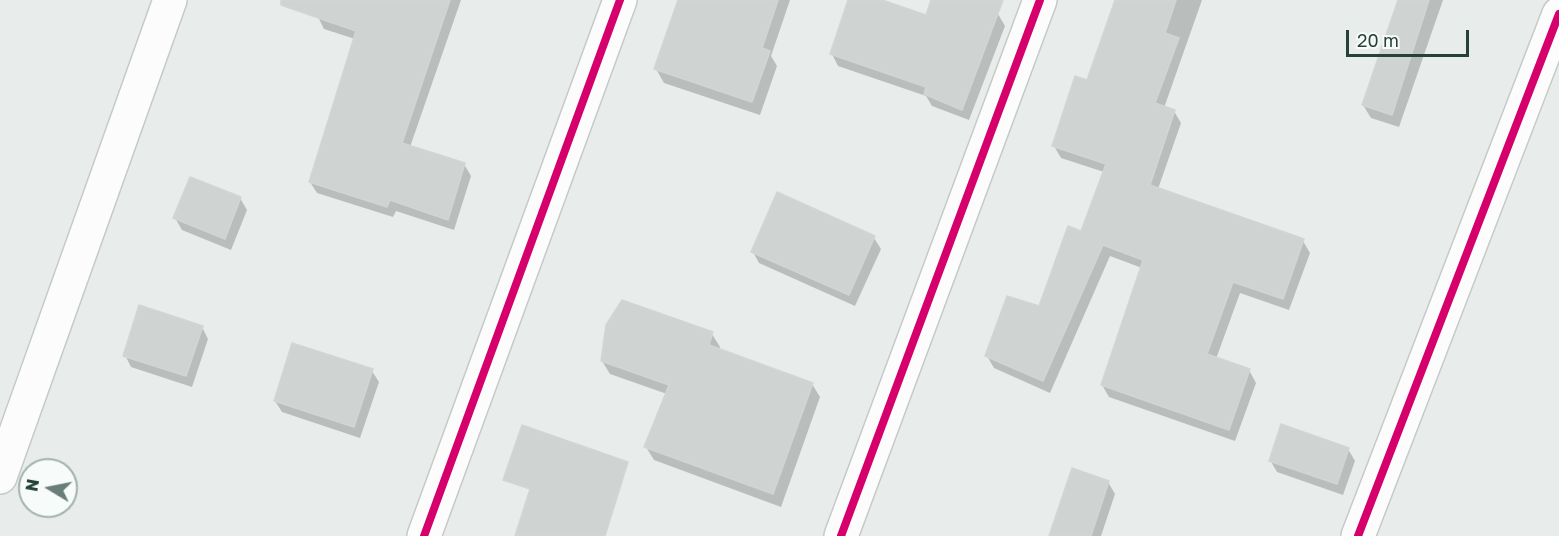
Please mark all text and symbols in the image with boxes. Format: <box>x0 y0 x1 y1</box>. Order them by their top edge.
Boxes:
scale bar <box>1349 18 1472 56</box>
text: 20 m <box>1357 29 1399 51</box>
north arrow <box>18 458 78 518</box>
text: N <box>21 477 43 493</box>

